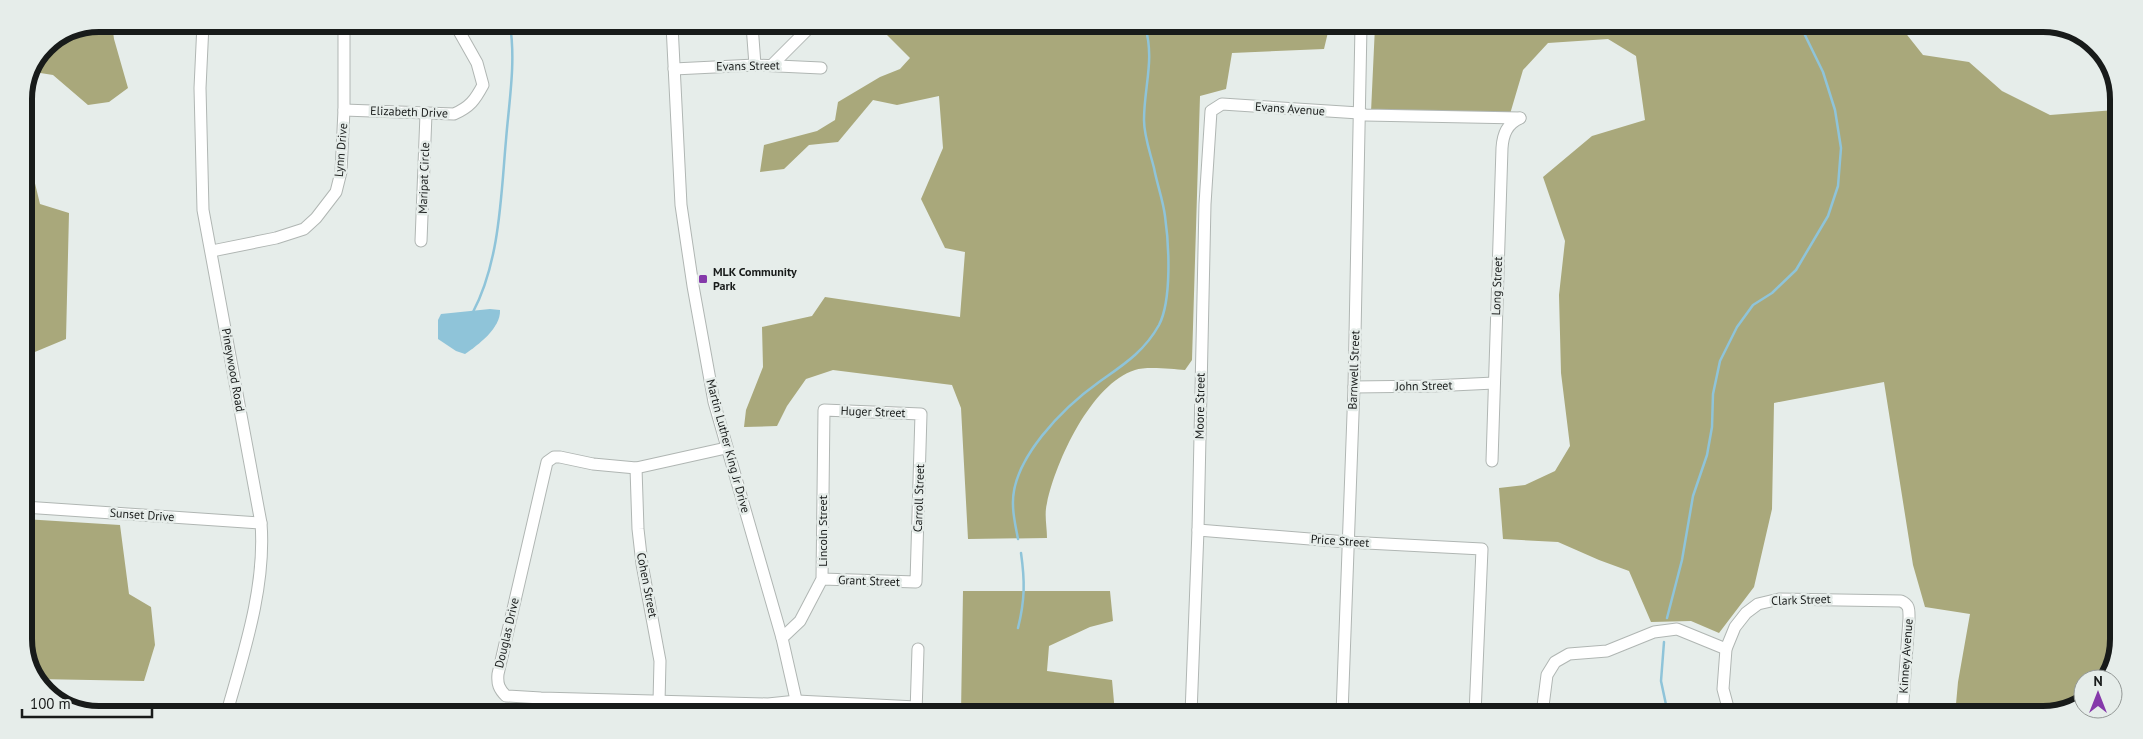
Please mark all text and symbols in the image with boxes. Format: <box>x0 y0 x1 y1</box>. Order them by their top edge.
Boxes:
street label: Evans Street <box>716 57 780 74</box>
street label: Evans Avenue <box>1255 99 1326 118</box>
street label: Elizabeth Drive <box>370 103 448 120</box>
street label: Lynn Drive <box>331 122 350 177</box>
street label: Maripat Circle <box>415 142 432 214</box>
street label: Long Street <box>1488 256 1505 316</box>
place label: MLK Community Park <box>713 264 797 293</box>
marker: MLK Community Park <box>697 273 709 285</box>
street label: Pineywood Road <box>219 327 248 413</box>
street label: Barnwell Street <box>1345 330 1362 410</box>
street label: Moore Street <box>1191 373 1208 439</box>
street label: Martin Luther King Jr Drive <box>703 377 754 514</box>
street label: John Street <box>1394 378 1453 394</box>
street label: Huger Street <box>840 403 906 420</box>
street label: Carroll Street <box>910 464 927 532</box>
street label: Lincoln Street <box>815 495 830 567</box>
street label: Sunset Drive <box>109 505 175 524</box>
street label: Price Street <box>1310 531 1370 550</box>
street label: Cohen Street <box>634 551 661 619</box>
street label: Grant Street <box>838 572 900 589</box>
street label: Clark Street <box>1771 591 1831 608</box>
street label: Douglas Drive <box>491 596 522 670</box>
street label: Kinney Avenue <box>1895 618 1916 694</box>
north arrow <box>2073 669 2123 719</box>
text: N <box>2093 672 2103 690</box>
scale bar <box>22 686 152 718</box>
text: 100 m <box>30 694 71 713</box>

